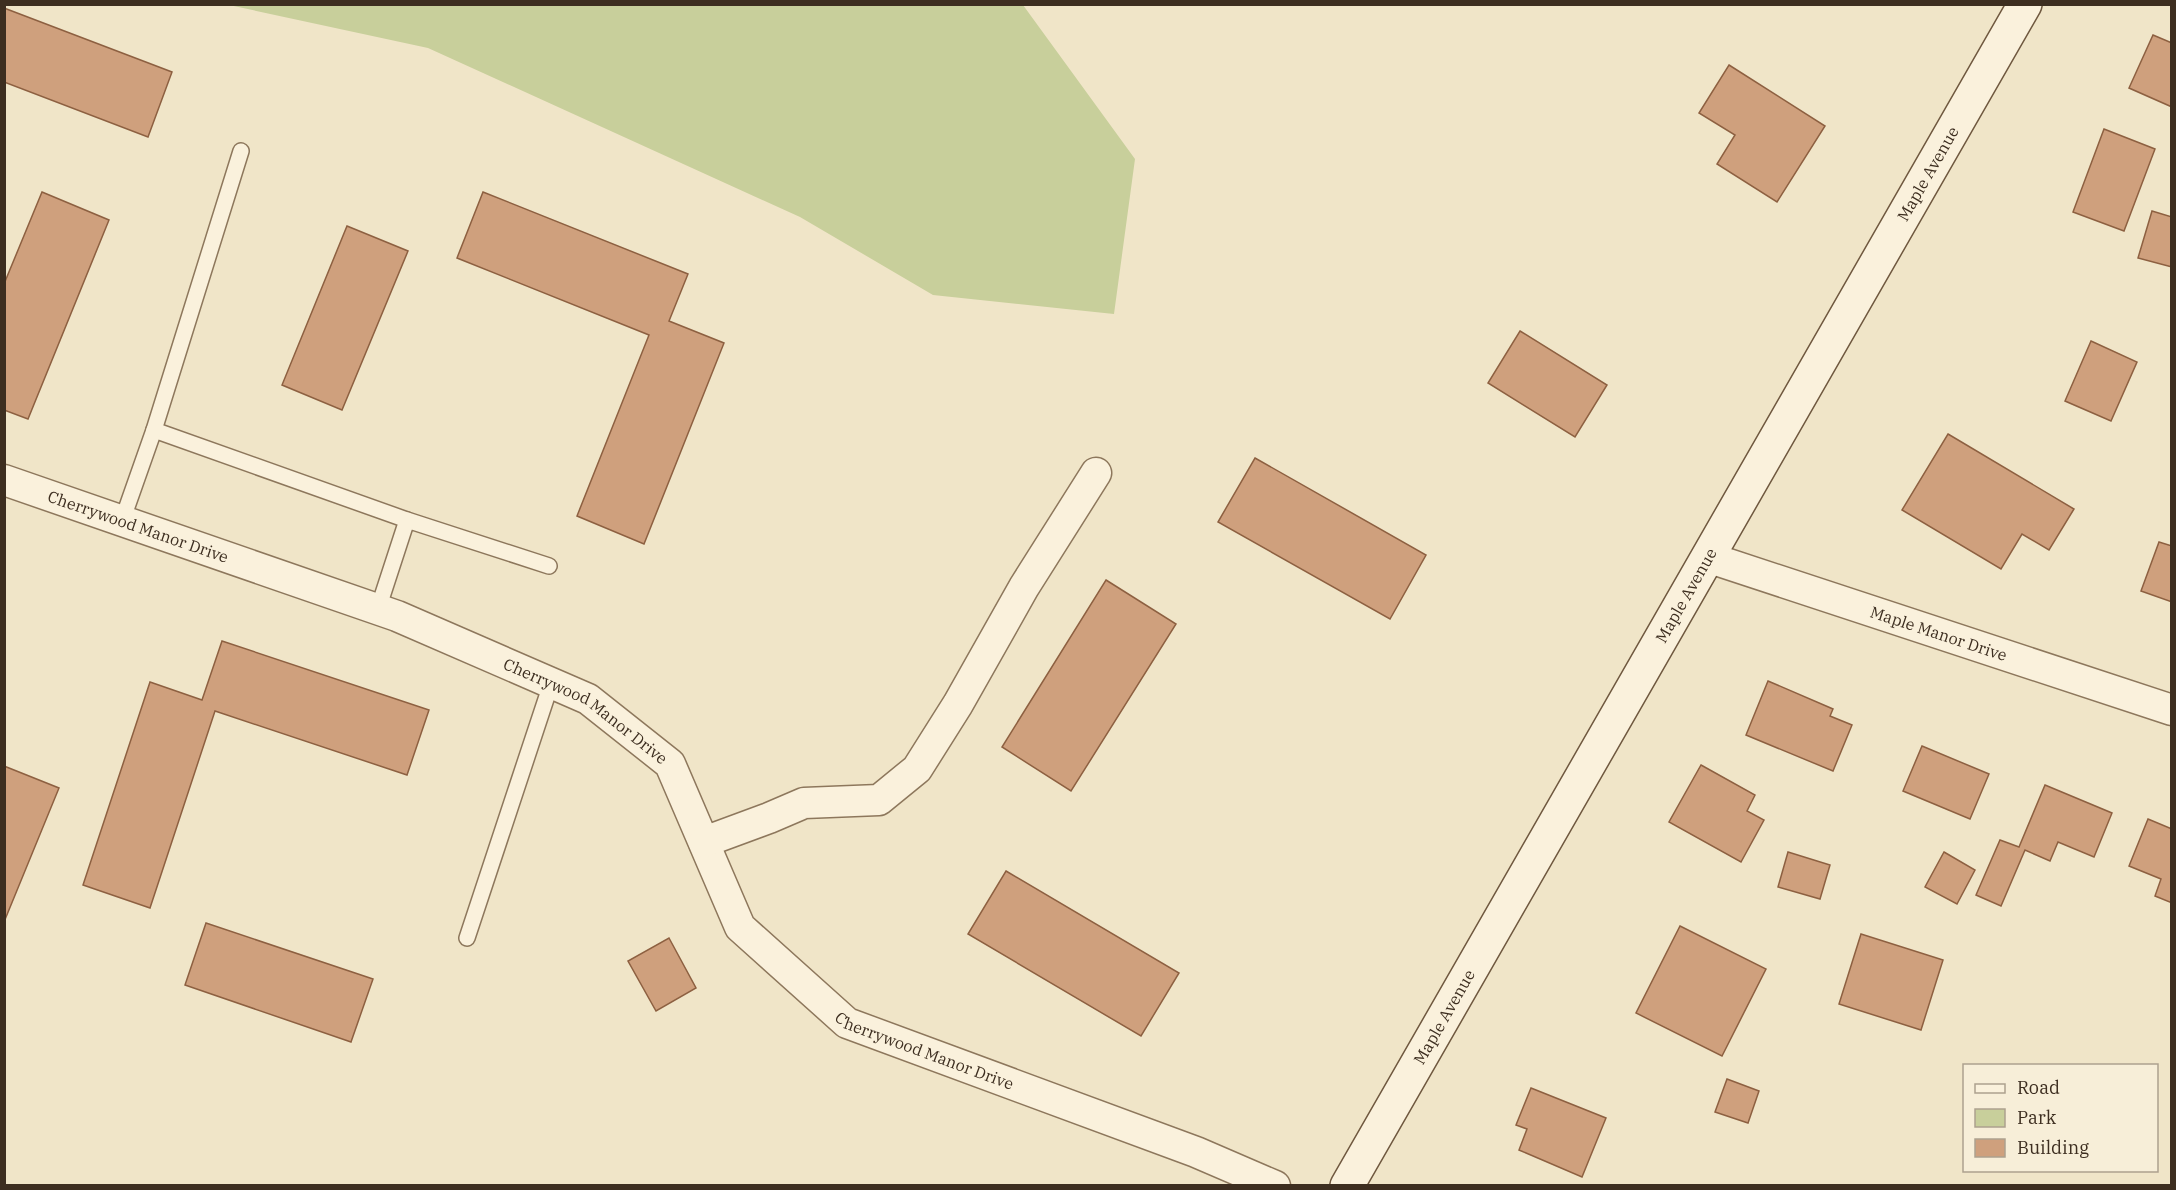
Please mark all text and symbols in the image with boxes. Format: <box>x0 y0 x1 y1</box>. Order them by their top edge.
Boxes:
street label: Maple Avenue <box>1893 123 1963 225</box>
street label: Cherrywood Manor Drive <box>45 486 231 567</box>
street label: Maple Avenue <box>1651 544 1721 646</box>
street label: Maple Manor Drive <box>1868 601 2010 665</box>
street label: Cherrywood Manor Drive <box>501 654 672 768</box>
street label: Maple Avenue <box>1409 966 1479 1068</box>
street label: Cherrywood Manor Drive <box>831 1007 1017 1094</box>
legend <box>1963 1064 2158 1172</box>
text: Road <box>2017 1076 2060 1099</box>
text: Park <box>2017 1106 2057 1129</box>
text: Building <box>2017 1136 2089 1159</box>

